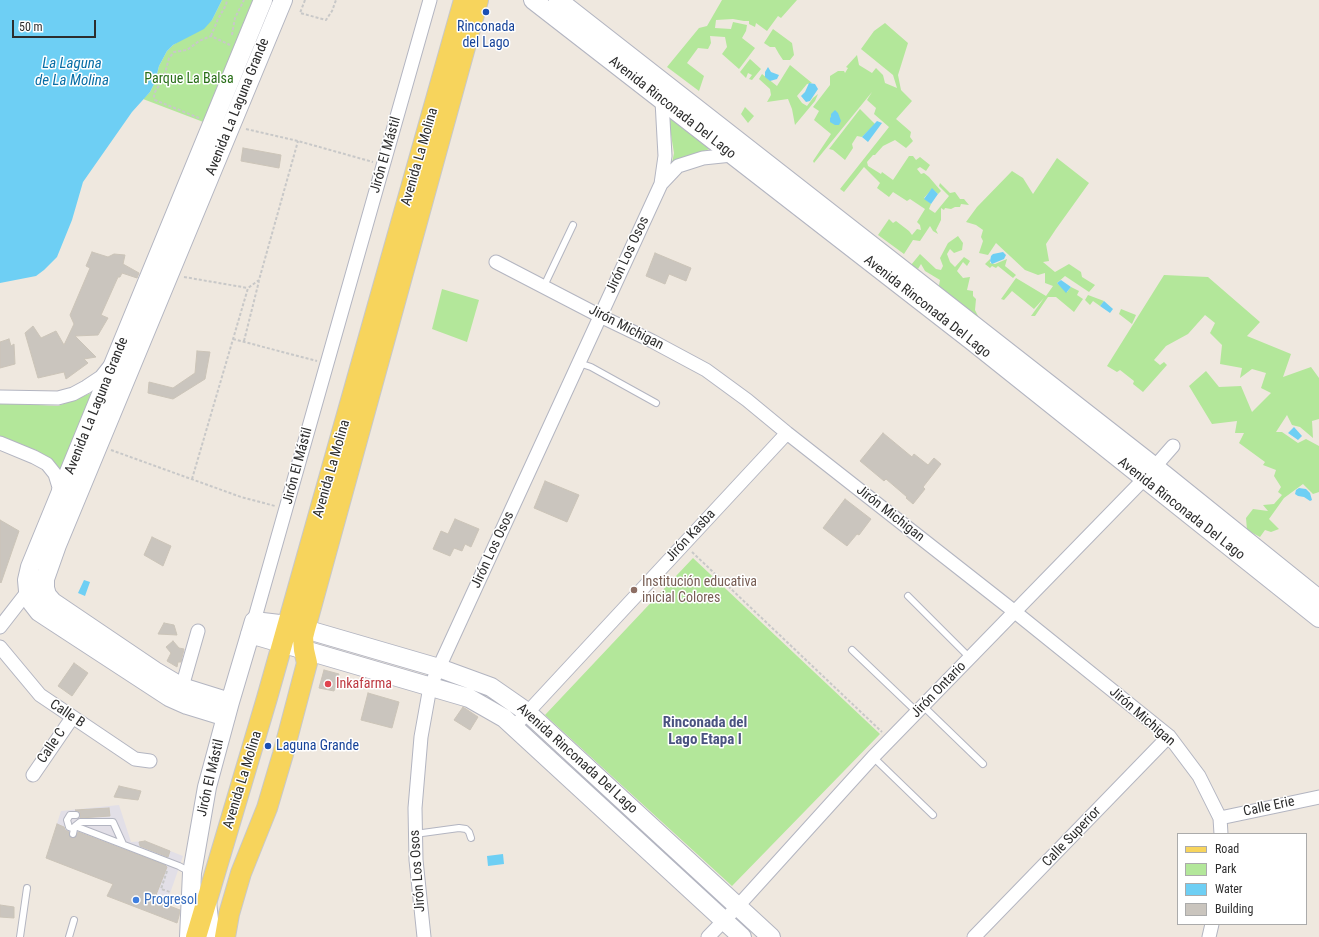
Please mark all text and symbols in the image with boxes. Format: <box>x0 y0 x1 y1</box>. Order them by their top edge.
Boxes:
marker: Rinconada del Lago <box>481 7 491 17</box>
scale bar <box>14 12 98 38</box>
place label: Rinconada del Lago <box>457 19 515 52</box>
text: 50 m <box>19 20 43 34</box>
street label: Avenida La Laguna Grande <box>203 36 273 178</box>
street label: Avenida Rinconada Del Lago <box>605 53 739 163</box>
water label: La Laguna de La Molina <box>35 55 109 90</box>
park label: Parque La Balsa <box>144 71 234 87</box>
street label: Avenida La Molina <box>398 106 442 208</box>
street label: Jirón El Mástil <box>367 115 405 195</box>
street label: Jirón Los Osos <box>603 214 653 296</box>
street label: Avenida Rinconada Del Lago <box>860 252 994 362</box>
street label: Jirón Michigan <box>586 302 666 354</box>
street label: Avenida La Laguna Grande <box>62 335 132 477</box>
street label: Avenida La Molina <box>310 418 354 520</box>
street label: Jirón El Mástil <box>280 426 316 506</box>
street label: Avenida Rinconada Del Lago <box>1114 454 1248 564</box>
street label: Jirón Michigan <box>853 482 927 546</box>
street label: Jirón Kasba <box>663 506 719 566</box>
street label: Jirón Los Osos <box>468 509 518 591</box>
place label: Institución educativa inicial Colores <box>642 574 757 606</box>
marker: Institución educativa inicial Colores <box>629 585 639 595</box>
street label: Jirón Ontario <box>908 658 970 722</box>
place label: Inkafarma <box>336 676 392 692</box>
marker: Inkafarma <box>323 679 333 689</box>
street label: Jirón Michigan <box>1106 684 1178 750</box>
street label: Calle B <box>46 696 88 732</box>
street label: Avenida Rinconada Del Lago <box>513 700 641 818</box>
district label: Rinconada del Lago Etapa I <box>663 714 747 749</box>
street label: Calle C <box>34 725 70 767</box>
street label: Avenida La Molina <box>220 729 266 831</box>
street label: Jirón El Mástil <box>194 738 228 818</box>
place label: Laguna Grande <box>276 738 359 754</box>
marker: Laguna Grande <box>263 741 273 751</box>
street label: Calle Erie <box>1242 793 1296 821</box>
street label: Calle Superior <box>1039 803 1105 871</box>
street label: Jirón Los Osos <box>407 829 429 913</box>
legend <box>1177 833 1307 925</box>
text: Road <box>1215 842 1239 856</box>
text: Park <box>1215 862 1236 876</box>
text: Water <box>1215 882 1243 896</box>
place label: Progresol <box>144 892 197 908</box>
marker: Progresol <box>131 895 141 905</box>
text: Building <box>1215 902 1253 916</box>

